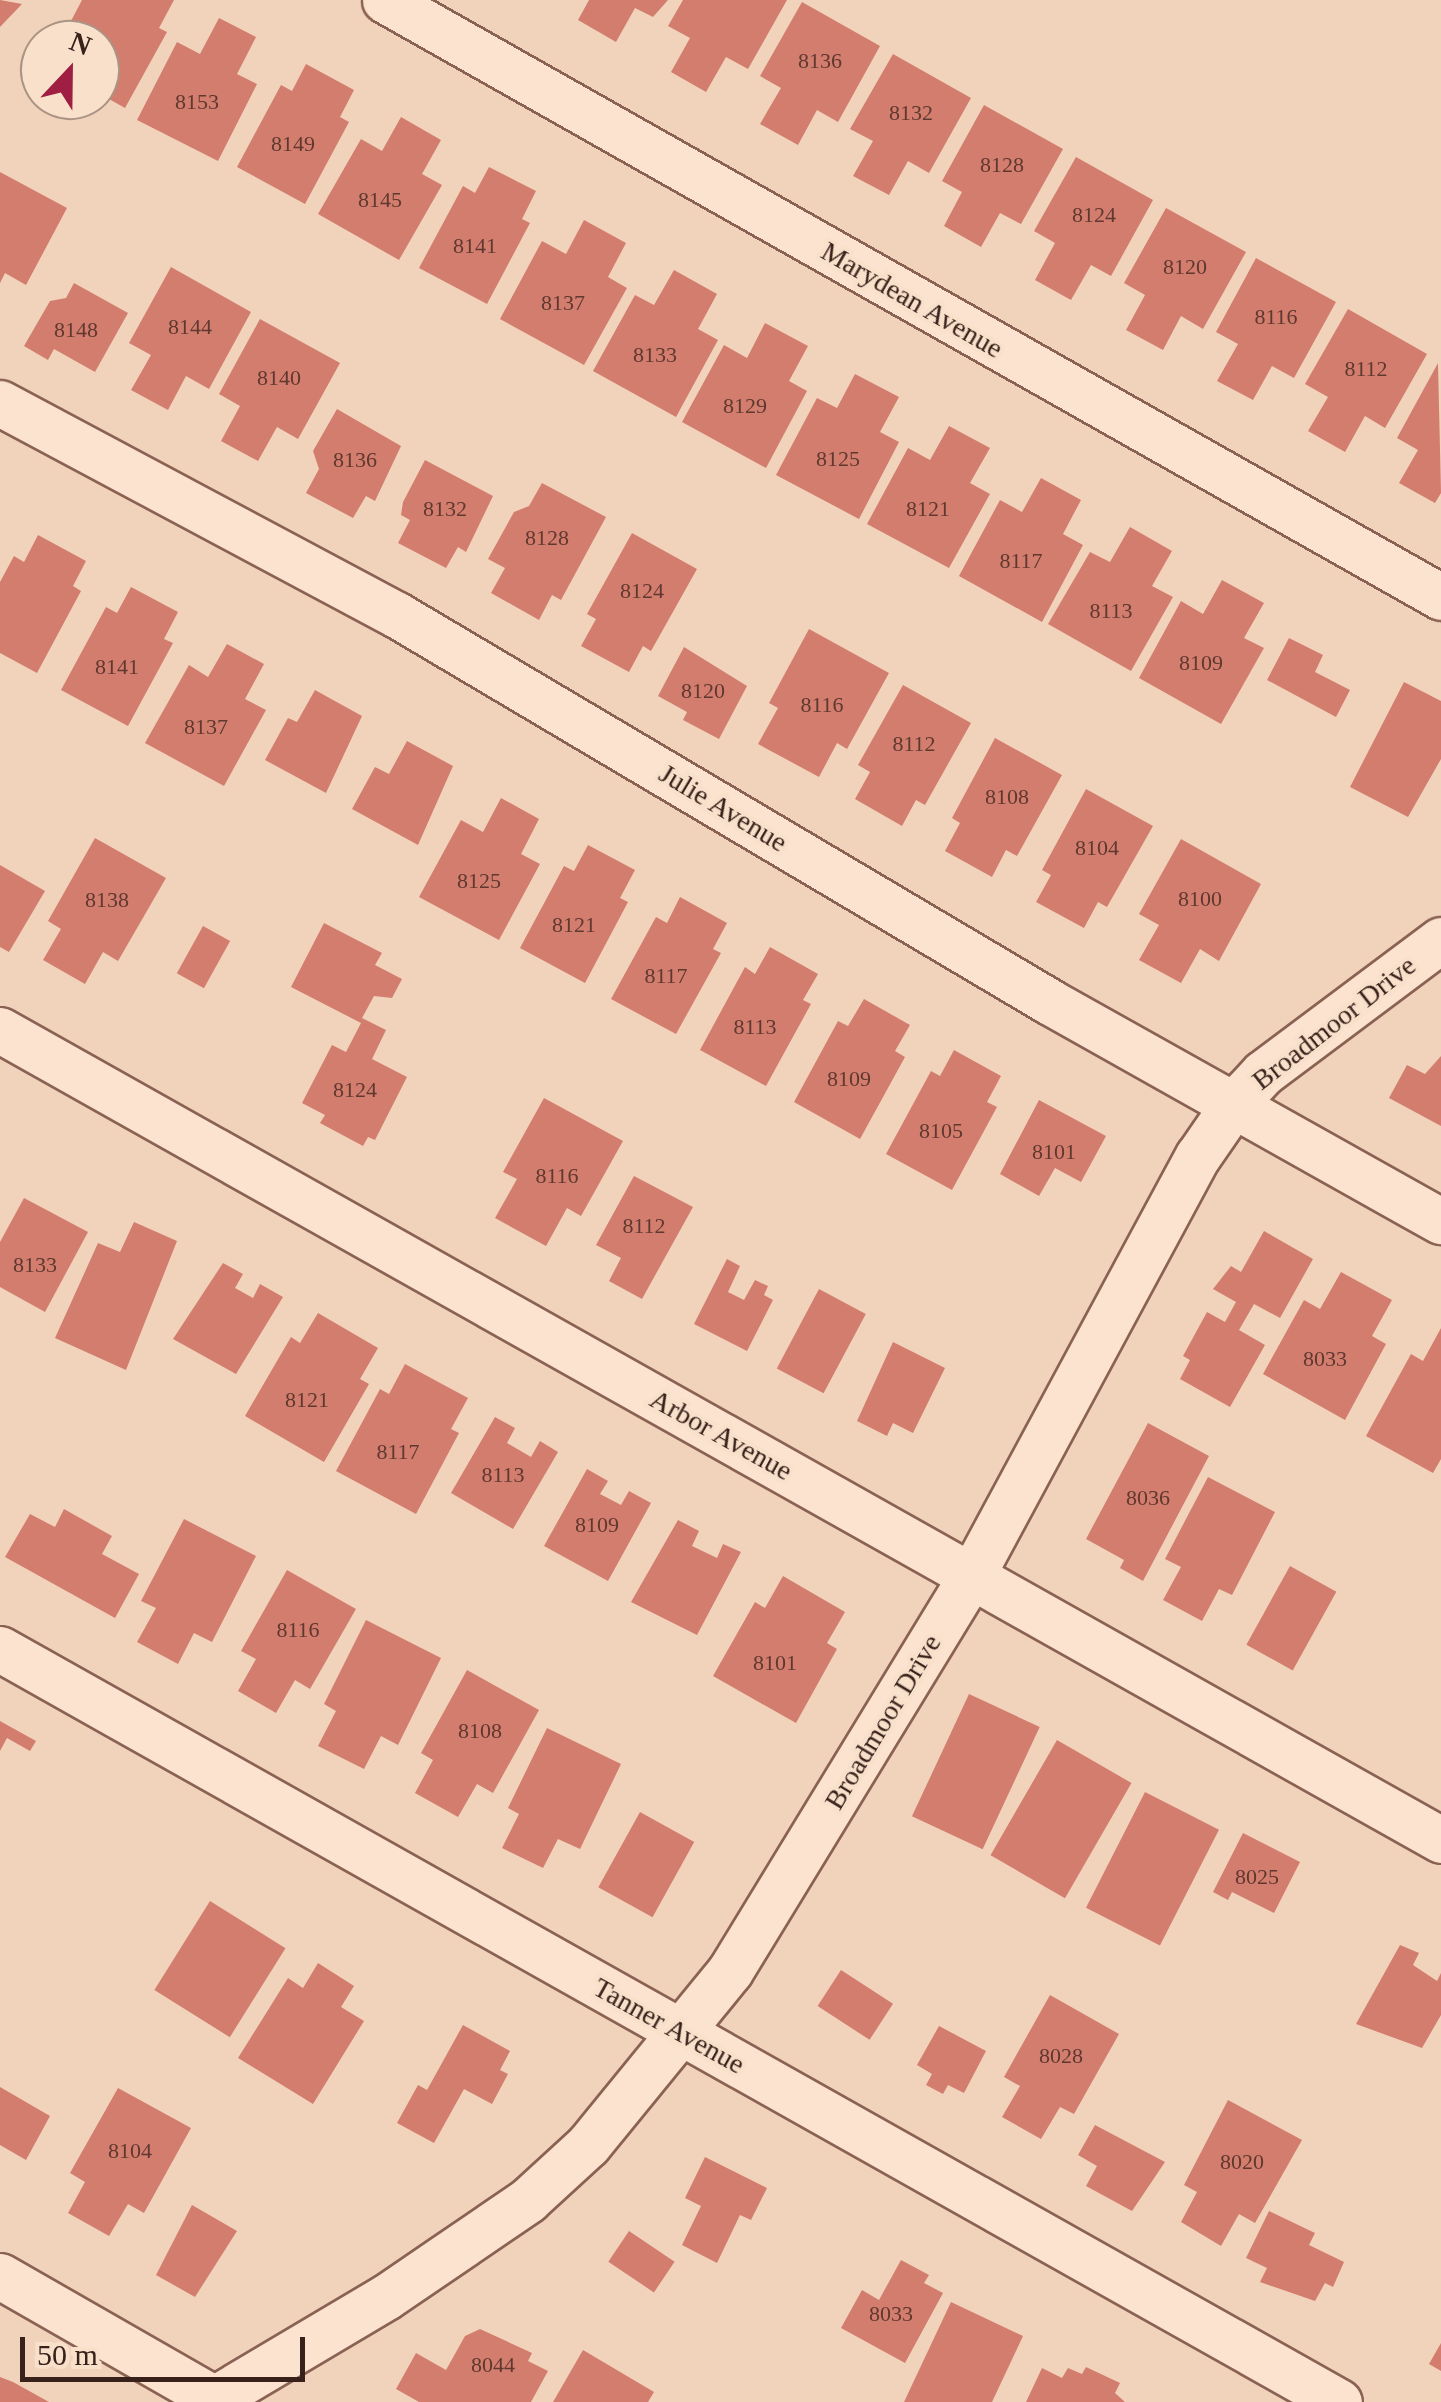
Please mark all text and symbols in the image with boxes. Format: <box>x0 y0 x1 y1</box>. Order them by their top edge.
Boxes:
north arrow <box>20 20 120 120</box>
text: N <box>65 25 96 62</box>
house number: 8136 <box>798 48 842 74</box>
house number: 8153 <box>175 89 219 115</box>
house number: 8132 <box>889 100 933 126</box>
house number: 8149 <box>271 131 315 157</box>
house number: 8128 <box>980 152 1024 178</box>
house number: 8145 <box>358 187 402 213</box>
house number: 8124 <box>1072 202 1116 228</box>
house number: 8141 <box>453 233 497 259</box>
street label: Marydean Avenue <box>815 234 1009 366</box>
house number: 8120 <box>1163 254 1207 280</box>
house number: 8137 <box>541 290 585 316</box>
house number: 8116 <box>1254 304 1298 330</box>
house number: 8144 <box>168 314 212 340</box>
house number: 8148 <box>54 317 98 343</box>
house number: 8133 <box>633 342 677 368</box>
house number: 8112 <box>1344 356 1388 382</box>
house number: 8140 <box>257 365 301 391</box>
house number: 8129 <box>723 393 767 419</box>
house number: 8125 <box>816 446 860 472</box>
house number: 8136 <box>333 447 377 473</box>
house number: 8132 <box>423 496 467 522</box>
house number: 8121 <box>906 496 950 522</box>
house number: 8128 <box>525 525 569 551</box>
house number: 8117 <box>999 548 1043 574</box>
house number: 8124 <box>620 578 664 604</box>
house number: 8113 <box>1089 598 1133 624</box>
house number: 8109 <box>1179 650 1223 676</box>
house number: 8141 <box>95 654 139 680</box>
house number: 8120 <box>681 678 725 704</box>
house number: 8116 <box>800 692 844 718</box>
house number: 8137 <box>184 714 228 740</box>
house number: 8112 <box>892 731 936 757</box>
street label: Julie Avenue <box>652 756 794 860</box>
house number: 8108 <box>985 784 1029 810</box>
house number: 8104 <box>1075 835 1119 861</box>
house number: 8125 <box>457 868 501 894</box>
house number: 8100 <box>1178 886 1222 912</box>
house number: 8138 <box>85 887 129 913</box>
house number: 8121 <box>552 912 596 938</box>
street label: Broadmoor Drive <box>1246 949 1422 1097</box>
house number: 8117 <box>644 963 688 989</box>
house number: 8113 <box>733 1014 777 1040</box>
house number: 8109 <box>827 1066 871 1092</box>
house number: 8124 <box>333 1077 377 1103</box>
house number: 8105 <box>919 1118 963 1144</box>
house number: 8101 <box>1032 1139 1076 1165</box>
house number: 8116 <box>535 1163 579 1189</box>
house number: 8112 <box>622 1213 666 1239</box>
house number: 8133 <box>13 1252 57 1278</box>
house number: 8033 <box>1303 1346 1347 1372</box>
street label: Arbor Avenue <box>643 1382 799 1488</box>
house number: 8121 <box>285 1387 329 1413</box>
house number: 8117 <box>376 1439 420 1465</box>
house number: 8113 <box>481 1462 525 1488</box>
house number: 8036 <box>1126 1485 1170 1511</box>
house number: 8109 <box>575 1512 619 1538</box>
house number: 8116 <box>276 1617 320 1643</box>
street label: Broadmoor Drive <box>818 1628 948 1816</box>
house number: 8101 <box>753 1650 797 1676</box>
house number: 8108 <box>458 1718 502 1744</box>
house number: 8025 <box>1235 1864 1279 1890</box>
street label: Tanner Avenue <box>587 1970 751 2082</box>
house number: 8028 <box>1039 2043 1083 2069</box>
house number: 8104 <box>108 2138 152 2164</box>
house number: 8020 <box>1220 2149 1264 2175</box>
house number: 8033 <box>869 2301 913 2327</box>
scale bar <box>25 2317 310 2379</box>
text: 50 m <box>37 2338 98 2371</box>
house number: 8044 <box>471 2352 515 2378</box>

